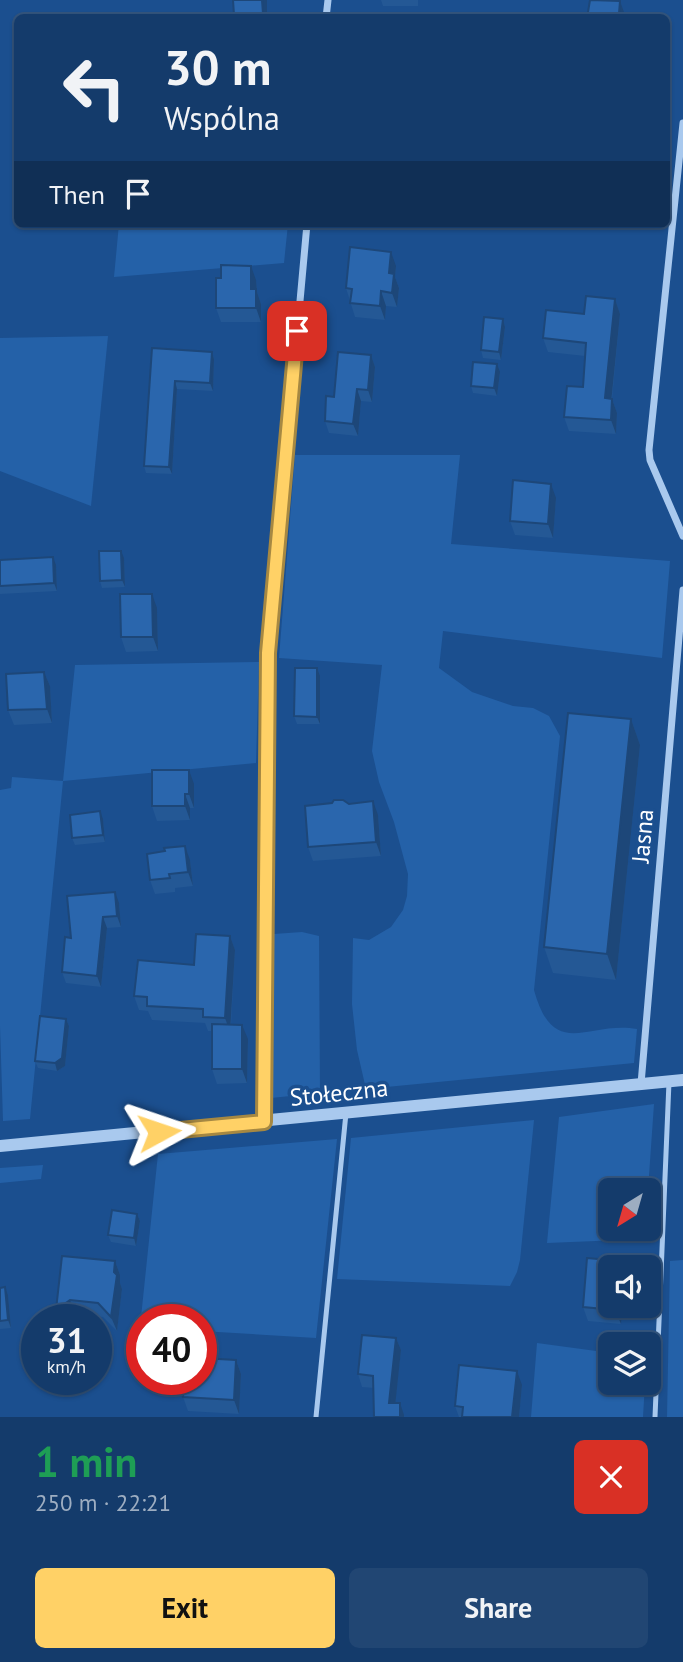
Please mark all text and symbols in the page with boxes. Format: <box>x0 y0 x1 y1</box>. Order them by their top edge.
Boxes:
text: 30 m <box>164 35 271 99</box>
icon: left <box>49 42 140 133</box>
text: Wspólna <box>164 97 280 139</box>
icon: arrive <box>119 175 157 213</box>
text: Then <box>49 178 105 211</box>
pin <box>267 301 327 361</box>
icon: arrive <box>278 312 316 350</box>
street label: Jasna <box>625 808 660 865</box>
street label: Stołeczna <box>288 1072 390 1113</box>
position arrow <box>122 1095 196 1169</box>
north arrow <box>598 1178 662 1241</box>
map controls <box>598 1178 661 1395</box>
button: sound <box>598 1255 661 1318</box>
speed limit sign: 40 <box>126 1304 217 1395</box>
text: 31 <box>47 1317 86 1363</box>
button: layers <box>598 1332 661 1395</box>
text: km/h <box>47 1355 86 1378</box>
text: 1 min <box>35 1434 137 1489</box>
button: close <box>574 1440 648 1514</box>
text: 250 m · 22:21 <box>35 1488 171 1517</box>
button: Exit <box>35 1568 335 1648</box>
button: Share <box>349 1568 648 1648</box>

